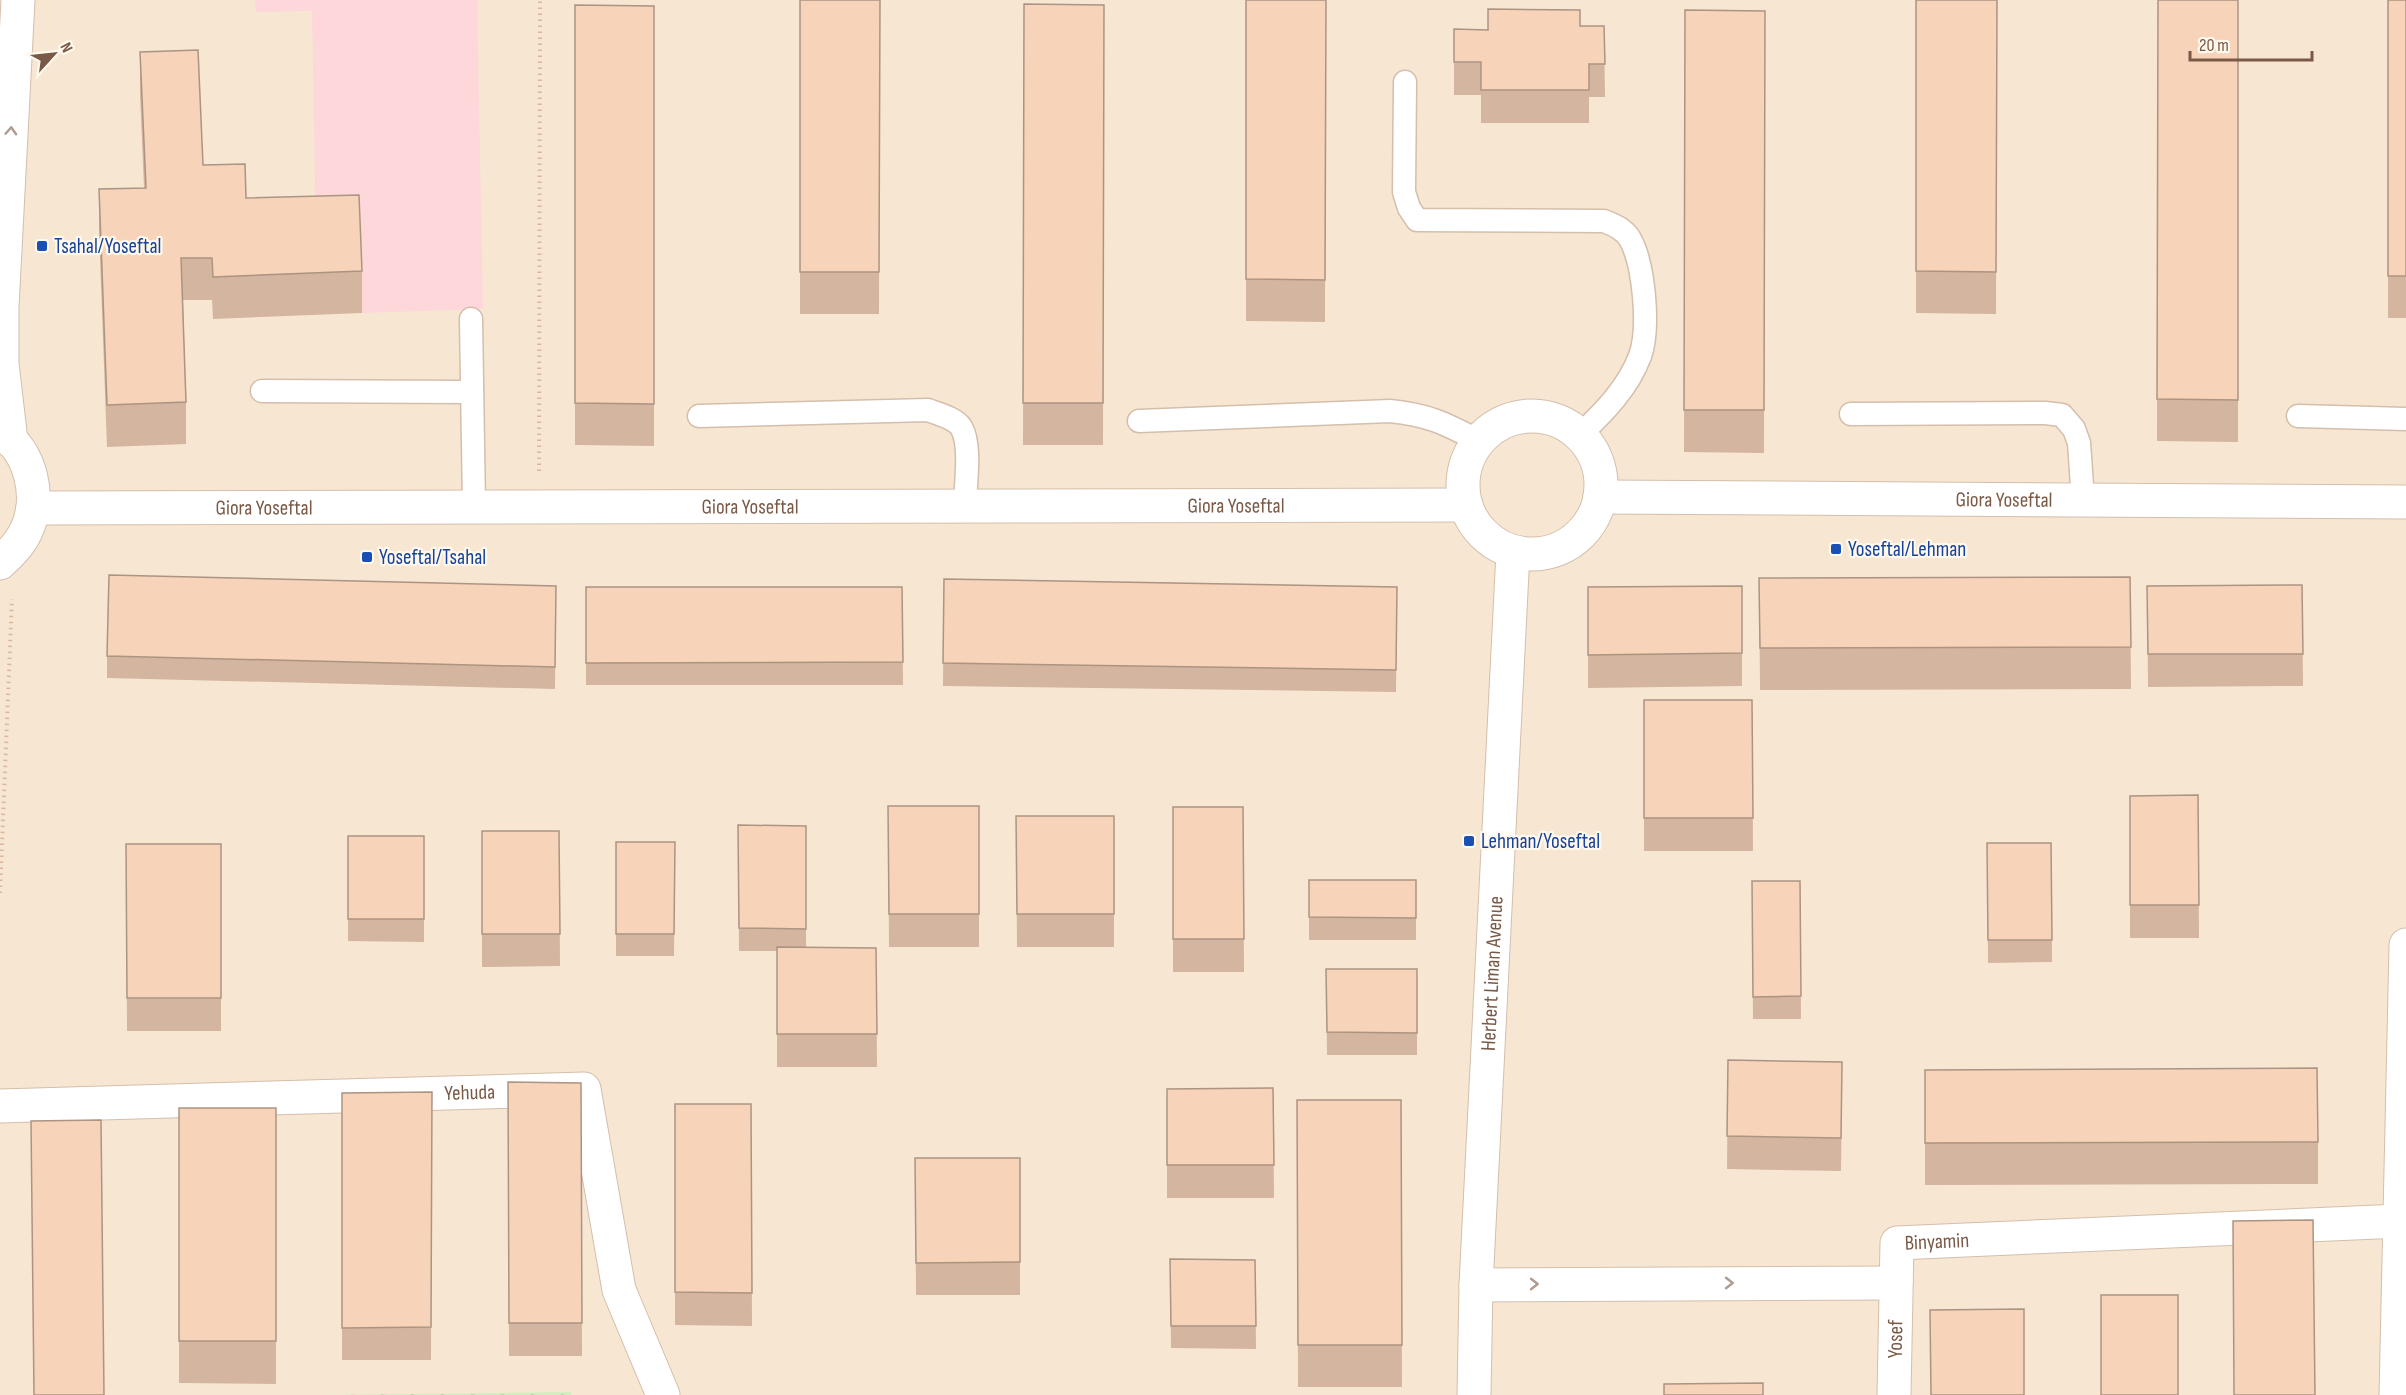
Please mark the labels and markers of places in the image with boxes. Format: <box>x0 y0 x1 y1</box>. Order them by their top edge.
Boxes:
place label: Tsahal/Yoseftal <box>54 234 161 259</box>
marker: Tsahal/Yoseftal <box>35 239 49 253</box>
place label: Yoseftal/Lehman <box>1848 537 1966 562</box>
marker: Yoseftal/Lehman <box>1829 542 1843 556</box>
place label: Yoseftal/Tsahal <box>379 545 486 570</box>
marker: Yoseftal/Tsahal <box>360 550 374 564</box>
place label: Lehman/Yoseftal <box>1481 829 1600 854</box>
marker: Lehman/Yoseftal <box>1462 834 1476 848</box>

